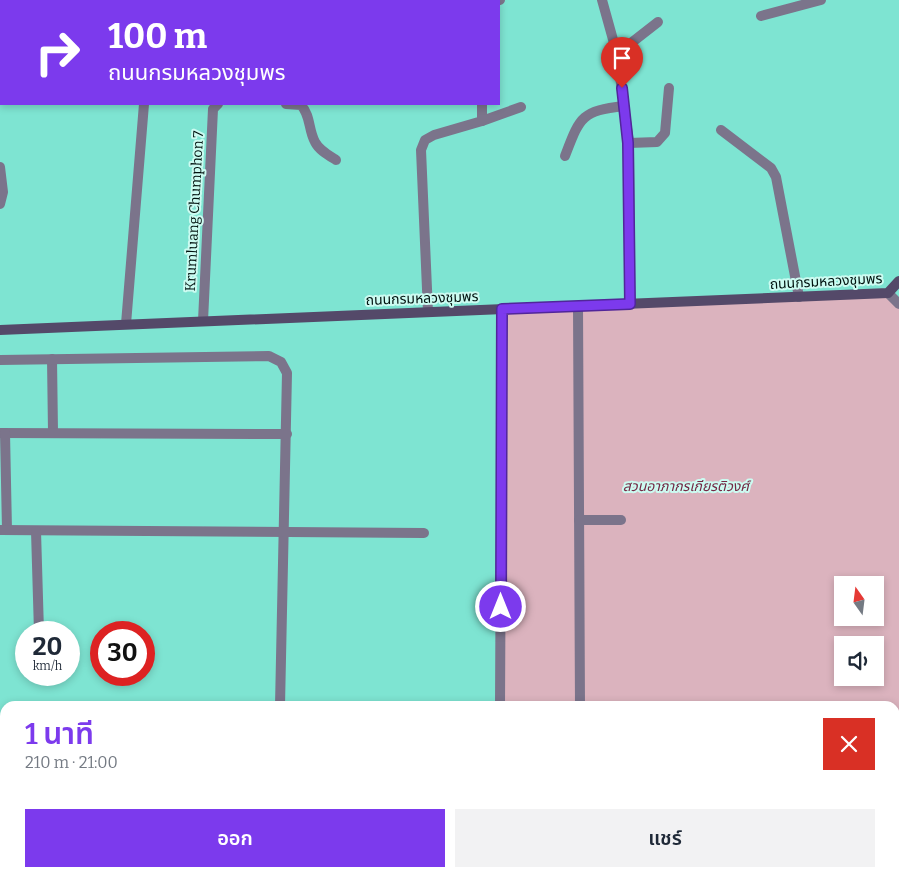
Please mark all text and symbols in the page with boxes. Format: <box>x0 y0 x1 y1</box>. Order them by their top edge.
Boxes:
text: 100 m <box>108 15 207 57</box>
icon: right <box>25 20 90 85</box>
pin <box>601 37 643 88</box>
icon: arrive <box>608 44 636 72</box>
text: ถนนกรมหลวงชุมพร <box>108 59 285 86</box>
street label: Krumluang Chumphon 7 <box>182 130 207 292</box>
street label: ถนนกรมหลวงชุมพร <box>769 270 883 293</box>
street label: ถนนกรมหลวงชุมพร <box>365 288 479 309</box>
park label: สวนอาภากรเกียรติวงศ์ <box>623 478 752 495</box>
north arrow <box>834 576 884 626</box>
map controls <box>834 576 884 686</box>
position arrow <box>474 580 526 632</box>
speed limit sign: 30 <box>90 621 155 686</box>
text: 20 <box>33 632 62 662</box>
button: sound <box>834 636 884 686</box>
text: km/h <box>33 659 62 673</box>
text: 1 นาที <box>25 716 94 752</box>
button: close <box>823 718 875 770</box>
text: 210 m · 21:00 <box>25 753 118 772</box>
button: ออก <box>25 809 445 867</box>
button: แชร์ <box>455 809 875 867</box>

